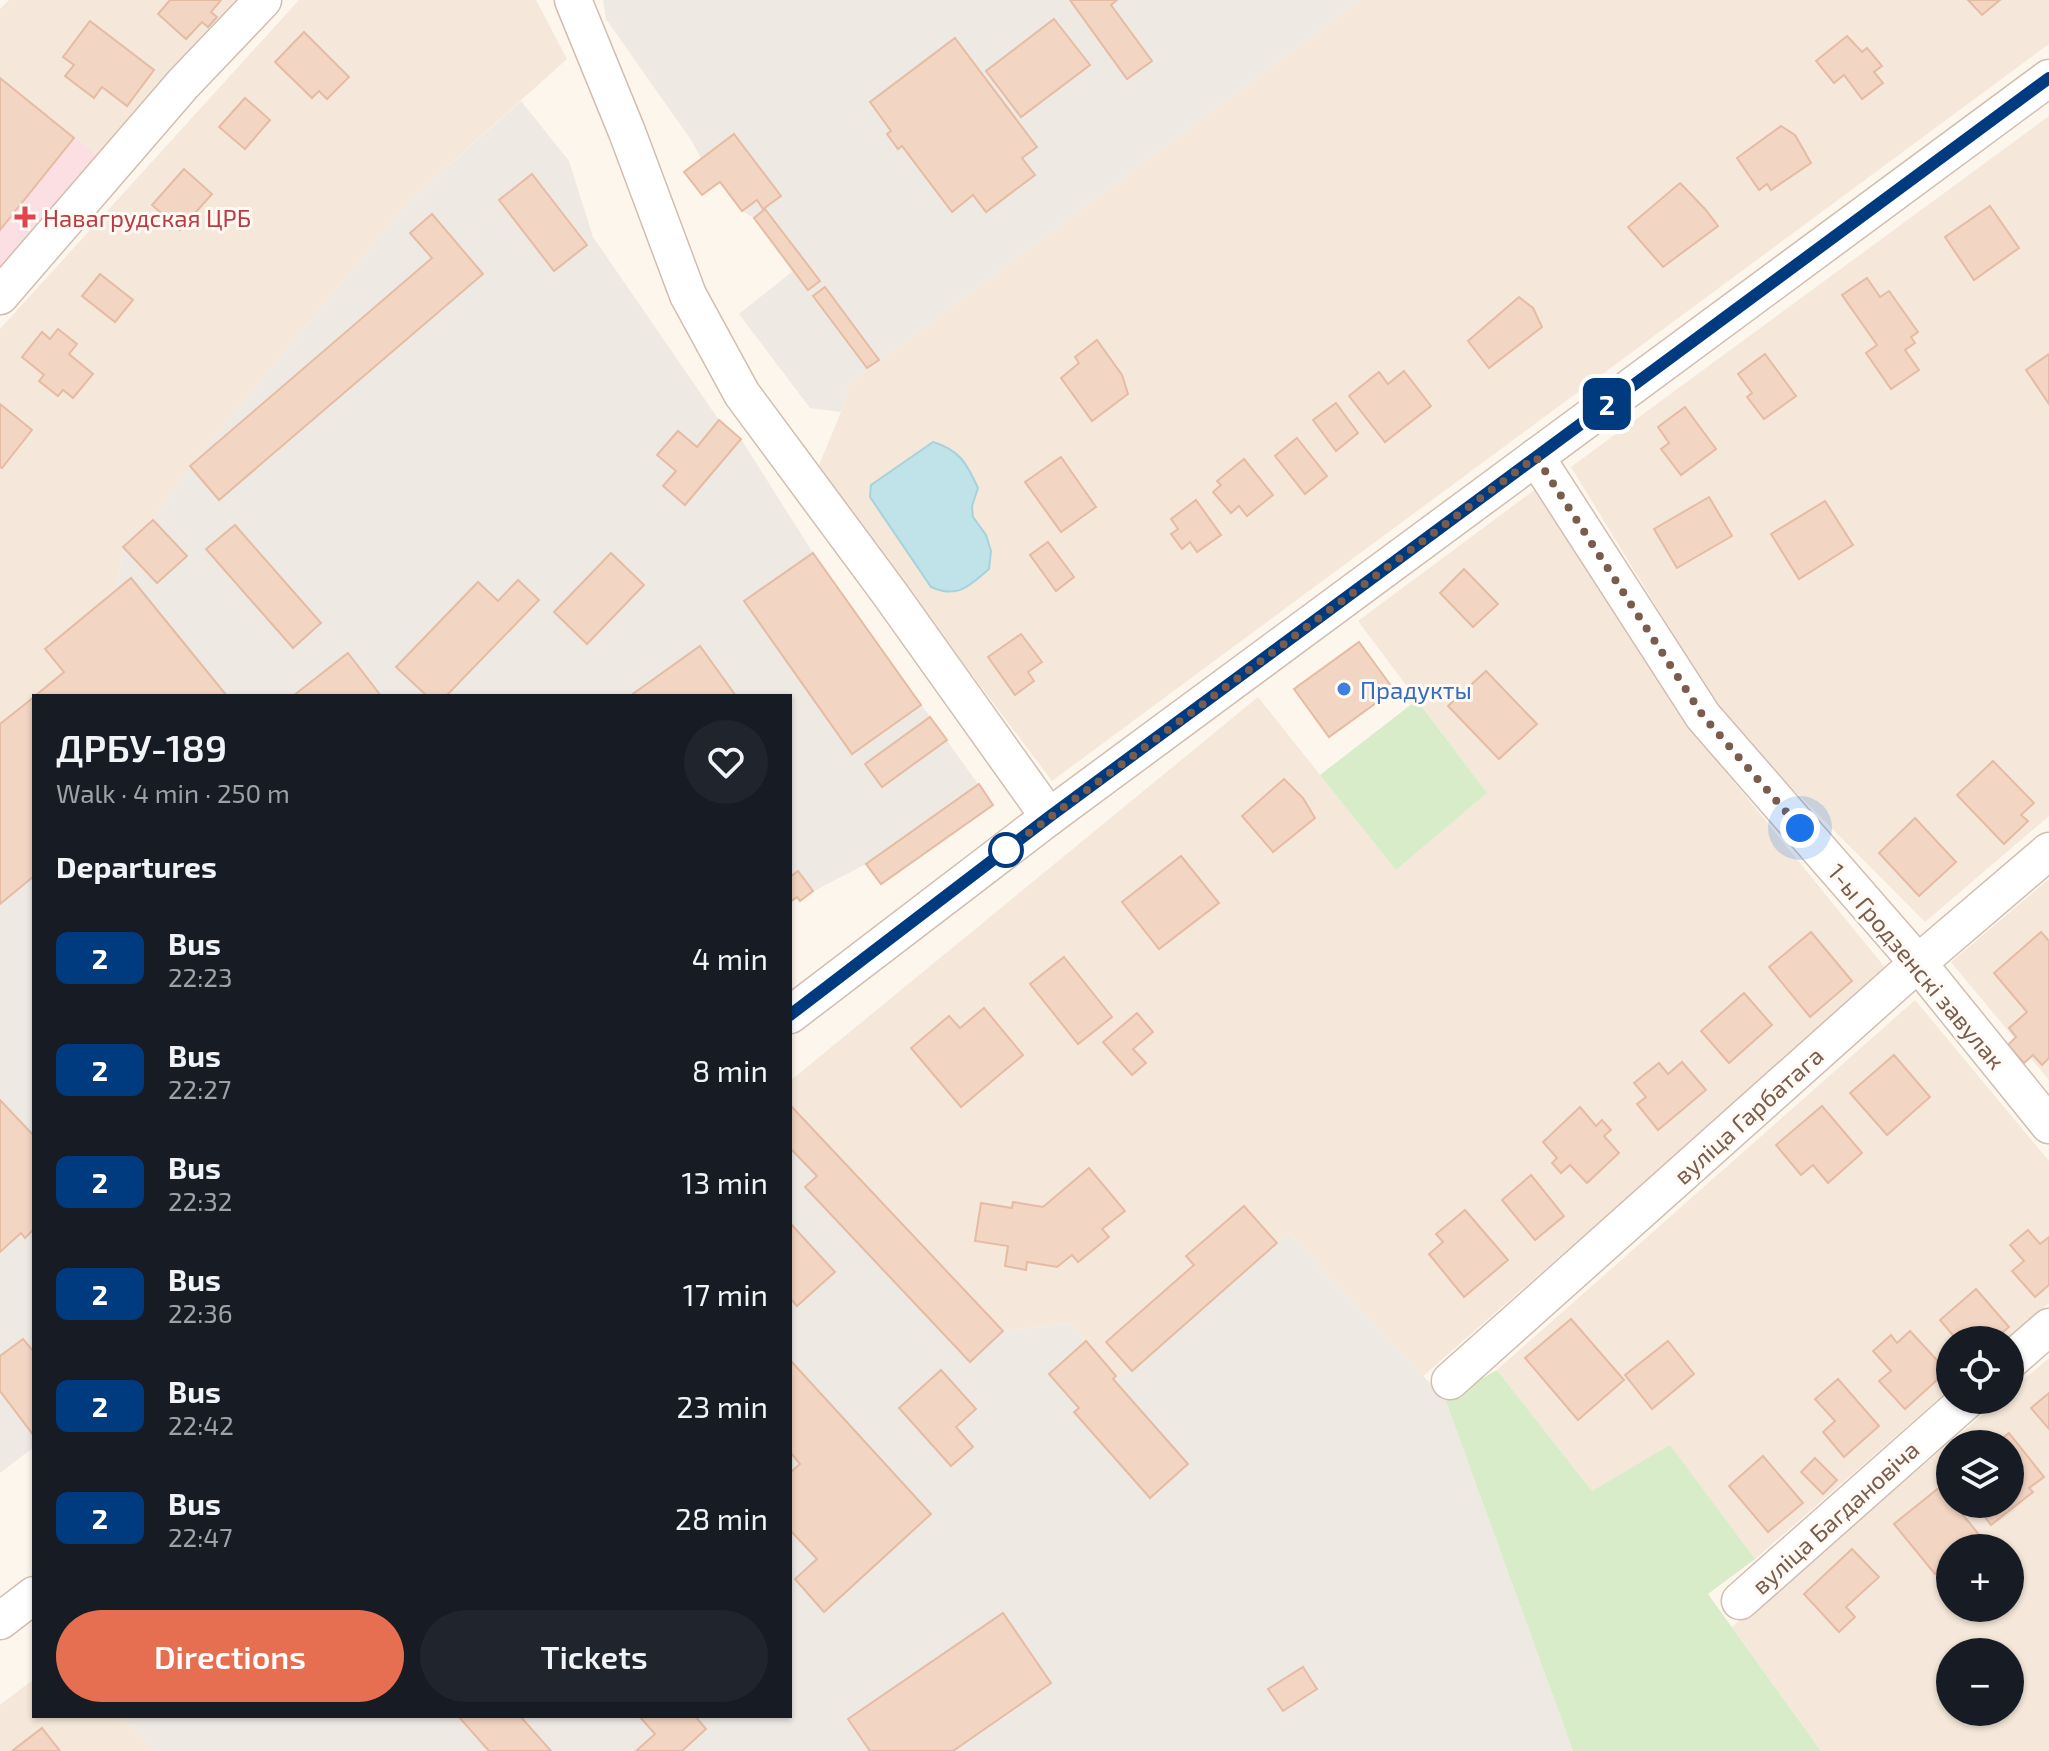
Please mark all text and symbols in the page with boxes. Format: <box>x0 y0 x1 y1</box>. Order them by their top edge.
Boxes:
place label: Навагрудская ЦРБ <box>43 203 251 233</box>
marker: Навагрудская ЦРБ <box>14 206 36 228</box>
line badge: 2 <box>1581 378 1633 430</box>
text: 2 <box>1599 387 1615 421</box>
place label: Прадукты <box>1360 675 1472 705</box>
marker: Прадукты <box>1335 680 1353 698</box>
button: heart <box>684 720 768 804</box>
text: ДРБУ-189 <box>56 724 227 770</box>
text: Walk · 4 min · 250 m <box>56 777 290 808</box>
your location <box>1780 808 1820 848</box>
unlabelled marker <box>989 833 1023 867</box>
text: Departures <box>56 848 217 884</box>
street label: 1-ы Гродзенскі завулак <box>1822 857 2011 1075</box>
text: Bus <box>168 925 221 961</box>
text: 4 min <box>692 940 768 976</box>
text: 2 <box>92 941 108 975</box>
text: 22:23 <box>168 961 232 992</box>
text: Bus <box>168 1037 221 1073</box>
street label: вуліца Гарбатага <box>1667 1040 1829 1190</box>
text: 8 min <box>692 1052 768 1088</box>
text: 2 <box>92 1053 108 1087</box>
text: 22:27 <box>168 1073 231 1104</box>
text: Bus <box>168 1149 221 1185</box>
text: 13 min <box>682 1164 768 1200</box>
text: 2 <box>92 1165 108 1199</box>
text: 22:32 <box>168 1185 232 1216</box>
text: Bus <box>168 1261 221 1297</box>
text: 17 min <box>683 1276 768 1312</box>
text: 2 <box>92 1277 108 1311</box>
text: 22:36 <box>168 1297 233 1328</box>
map controls <box>1936 1326 2024 1726</box>
button: locate <box>1936 1326 2024 1414</box>
text: Bus <box>168 1373 221 1409</box>
text: 23 min <box>677 1388 768 1424</box>
text: 2 <box>92 1389 108 1423</box>
text: 22:42 <box>168 1409 234 1440</box>
button: layers <box>1936 1430 2024 1518</box>
street label: вуліца Багдановіча <box>1745 1434 1925 1600</box>
text: Bus <box>168 1485 221 1521</box>
text: 28 min <box>675 1500 768 1536</box>
text: 2 <box>92 1501 108 1535</box>
text: 22:47 <box>168 1521 233 1552</box>
button: + <box>1936 1534 2024 1622</box>
button: Directions <box>56 1610 404 1702</box>
button: Tickets <box>420 1610 768 1702</box>
button: − <box>1936 1638 2024 1726</box>

